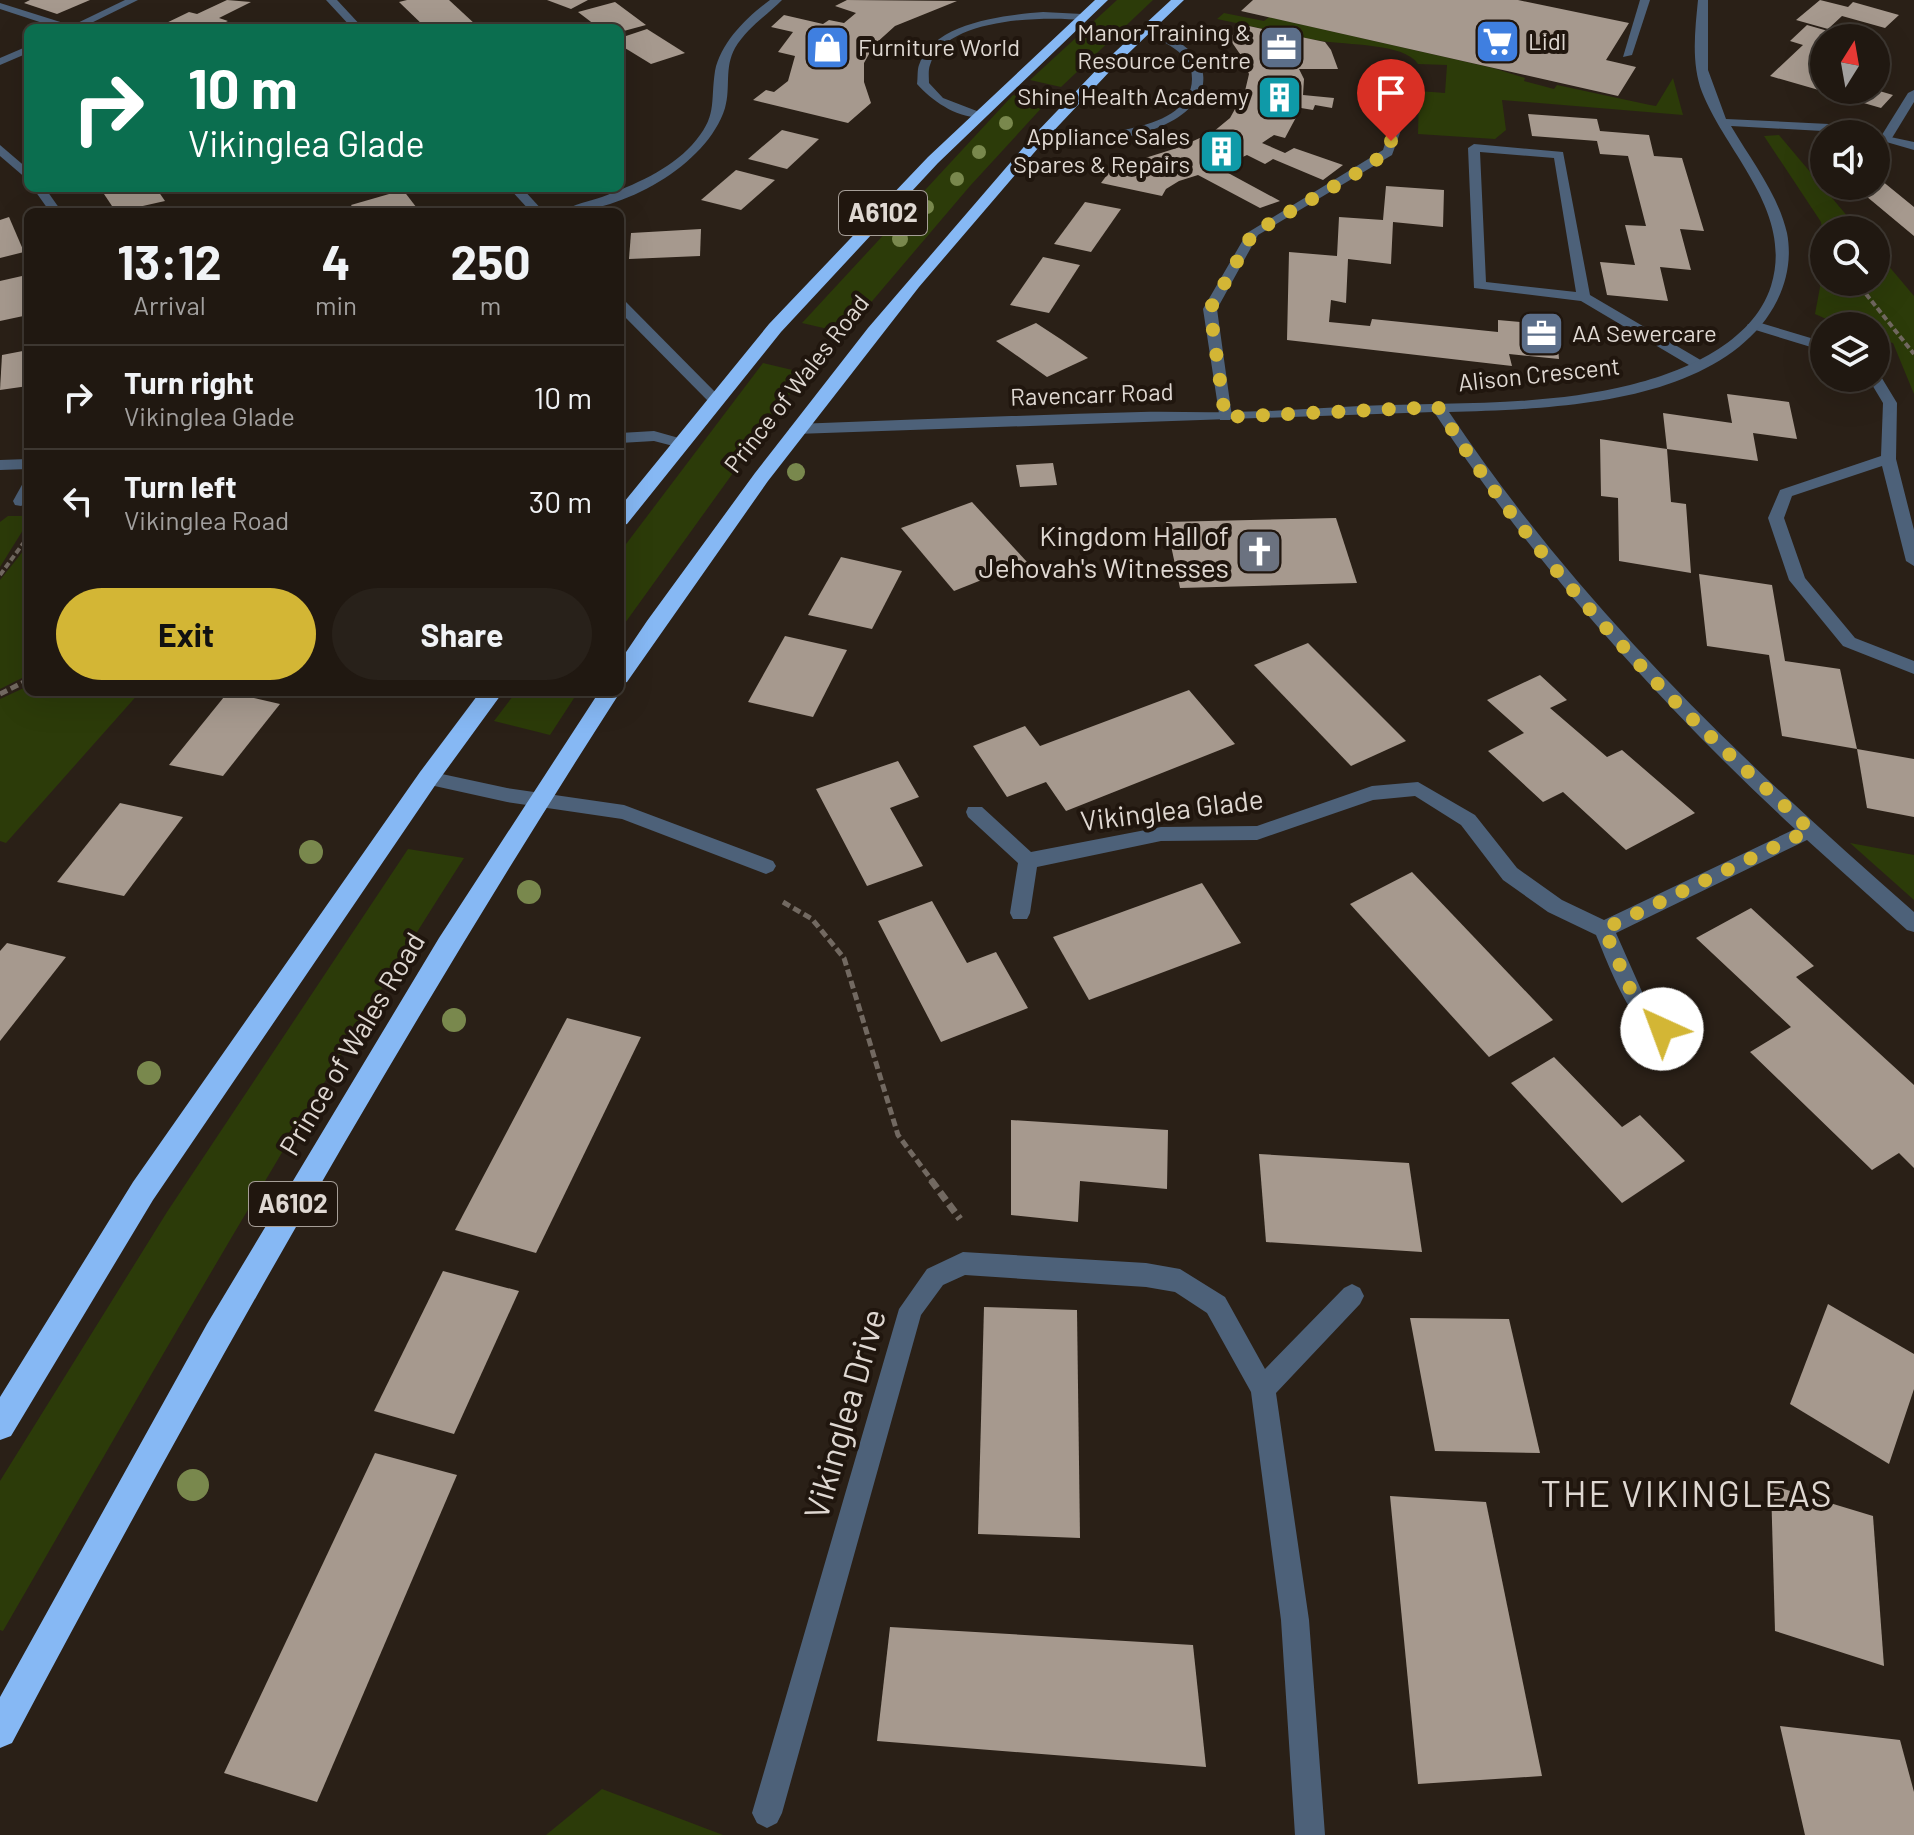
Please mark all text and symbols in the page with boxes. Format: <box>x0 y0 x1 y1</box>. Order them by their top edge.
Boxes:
place label: Manor Training & Resource Centre <box>1077 17 1251 74</box>
supermarket icon: Lidl <box>1473 18 1521 66</box>
office icon: Manor Training & Resource Centre <box>1258 23 1306 71</box>
shop icon: Furniture World <box>803 24 851 72</box>
north arrow <box>1810 24 1890 104</box>
map controls <box>1810 24 1890 392</box>
place label: Lidl <box>1528 26 1566 55</box>
place label: Furniture World <box>858 32 1020 61</box>
text: 10 m <box>188 53 298 120</box>
icon: right <box>56 56 160 160</box>
pin <box>1357 59 1425 141</box>
icon: arrive <box>1369 71 1413 115</box>
building icon: Shine Health Academy <box>1256 73 1304 121</box>
place label: Shine Health Academy <box>1017 81 1249 110</box>
button: sound <box>1810 120 1890 200</box>
text: Vikinglea Glade <box>188 121 425 164</box>
place label: Appliance Sales Spares & Repairs <box>1013 121 1190 178</box>
building icon: Appliance Sales Spares & Repairs <box>1197 127 1245 175</box>
road number: A6102 <box>839 191 927 235</box>
button: search <box>1810 216 1890 296</box>
text: 13:12 <box>117 232 222 290</box>
text: 4 <box>322 232 351 290</box>
text: 250 <box>451 232 531 290</box>
street label: Prince of Wales Road <box>717 288 874 478</box>
text: Arrival <box>133 289 206 320</box>
text: min <box>315 289 357 320</box>
text: m <box>480 289 501 320</box>
office icon: AA Sewercare <box>1517 310 1565 358</box>
button: layers <box>1810 312 1890 392</box>
place label: AA Sewercare <box>1572 318 1717 347</box>
street label: Alison Crescent <box>1456 351 1621 396</box>
text: Turn right <box>124 364 254 400</box>
icon: right <box>56 375 100 419</box>
street label: Ravencarr Road <box>1010 376 1174 411</box>
text: 10 m <box>534 379 592 415</box>
text: Vikinglea Glade <box>124 400 295 431</box>
text: Turn left <box>124 468 237 504</box>
icon: left <box>56 479 100 523</box>
text: 30 m <box>529 483 592 519</box>
text: Vikinglea Road <box>124 504 289 535</box>
place label: Kingdom Hall of Jehovah's Witnesses <box>979 518 1229 584</box>
church icon: Kingdom Hall of Jehovah's Witnesses <box>1236 528 1284 576</box>
button: Exit <box>56 588 316 680</box>
button: Share <box>332 588 592 680</box>
street label: Vikinglea Glade <box>1078 781 1265 837</box>
street label: Prince of Wales Road <box>271 926 431 1161</box>
position arrow <box>1620 987 1704 1071</box>
road number: A6102 <box>249 1182 337 1226</box>
street label: Vikinglea Drive <box>794 1304 893 1523</box>
district label: THE VIKINGLEAS <box>1540 1471 1834 1514</box>

